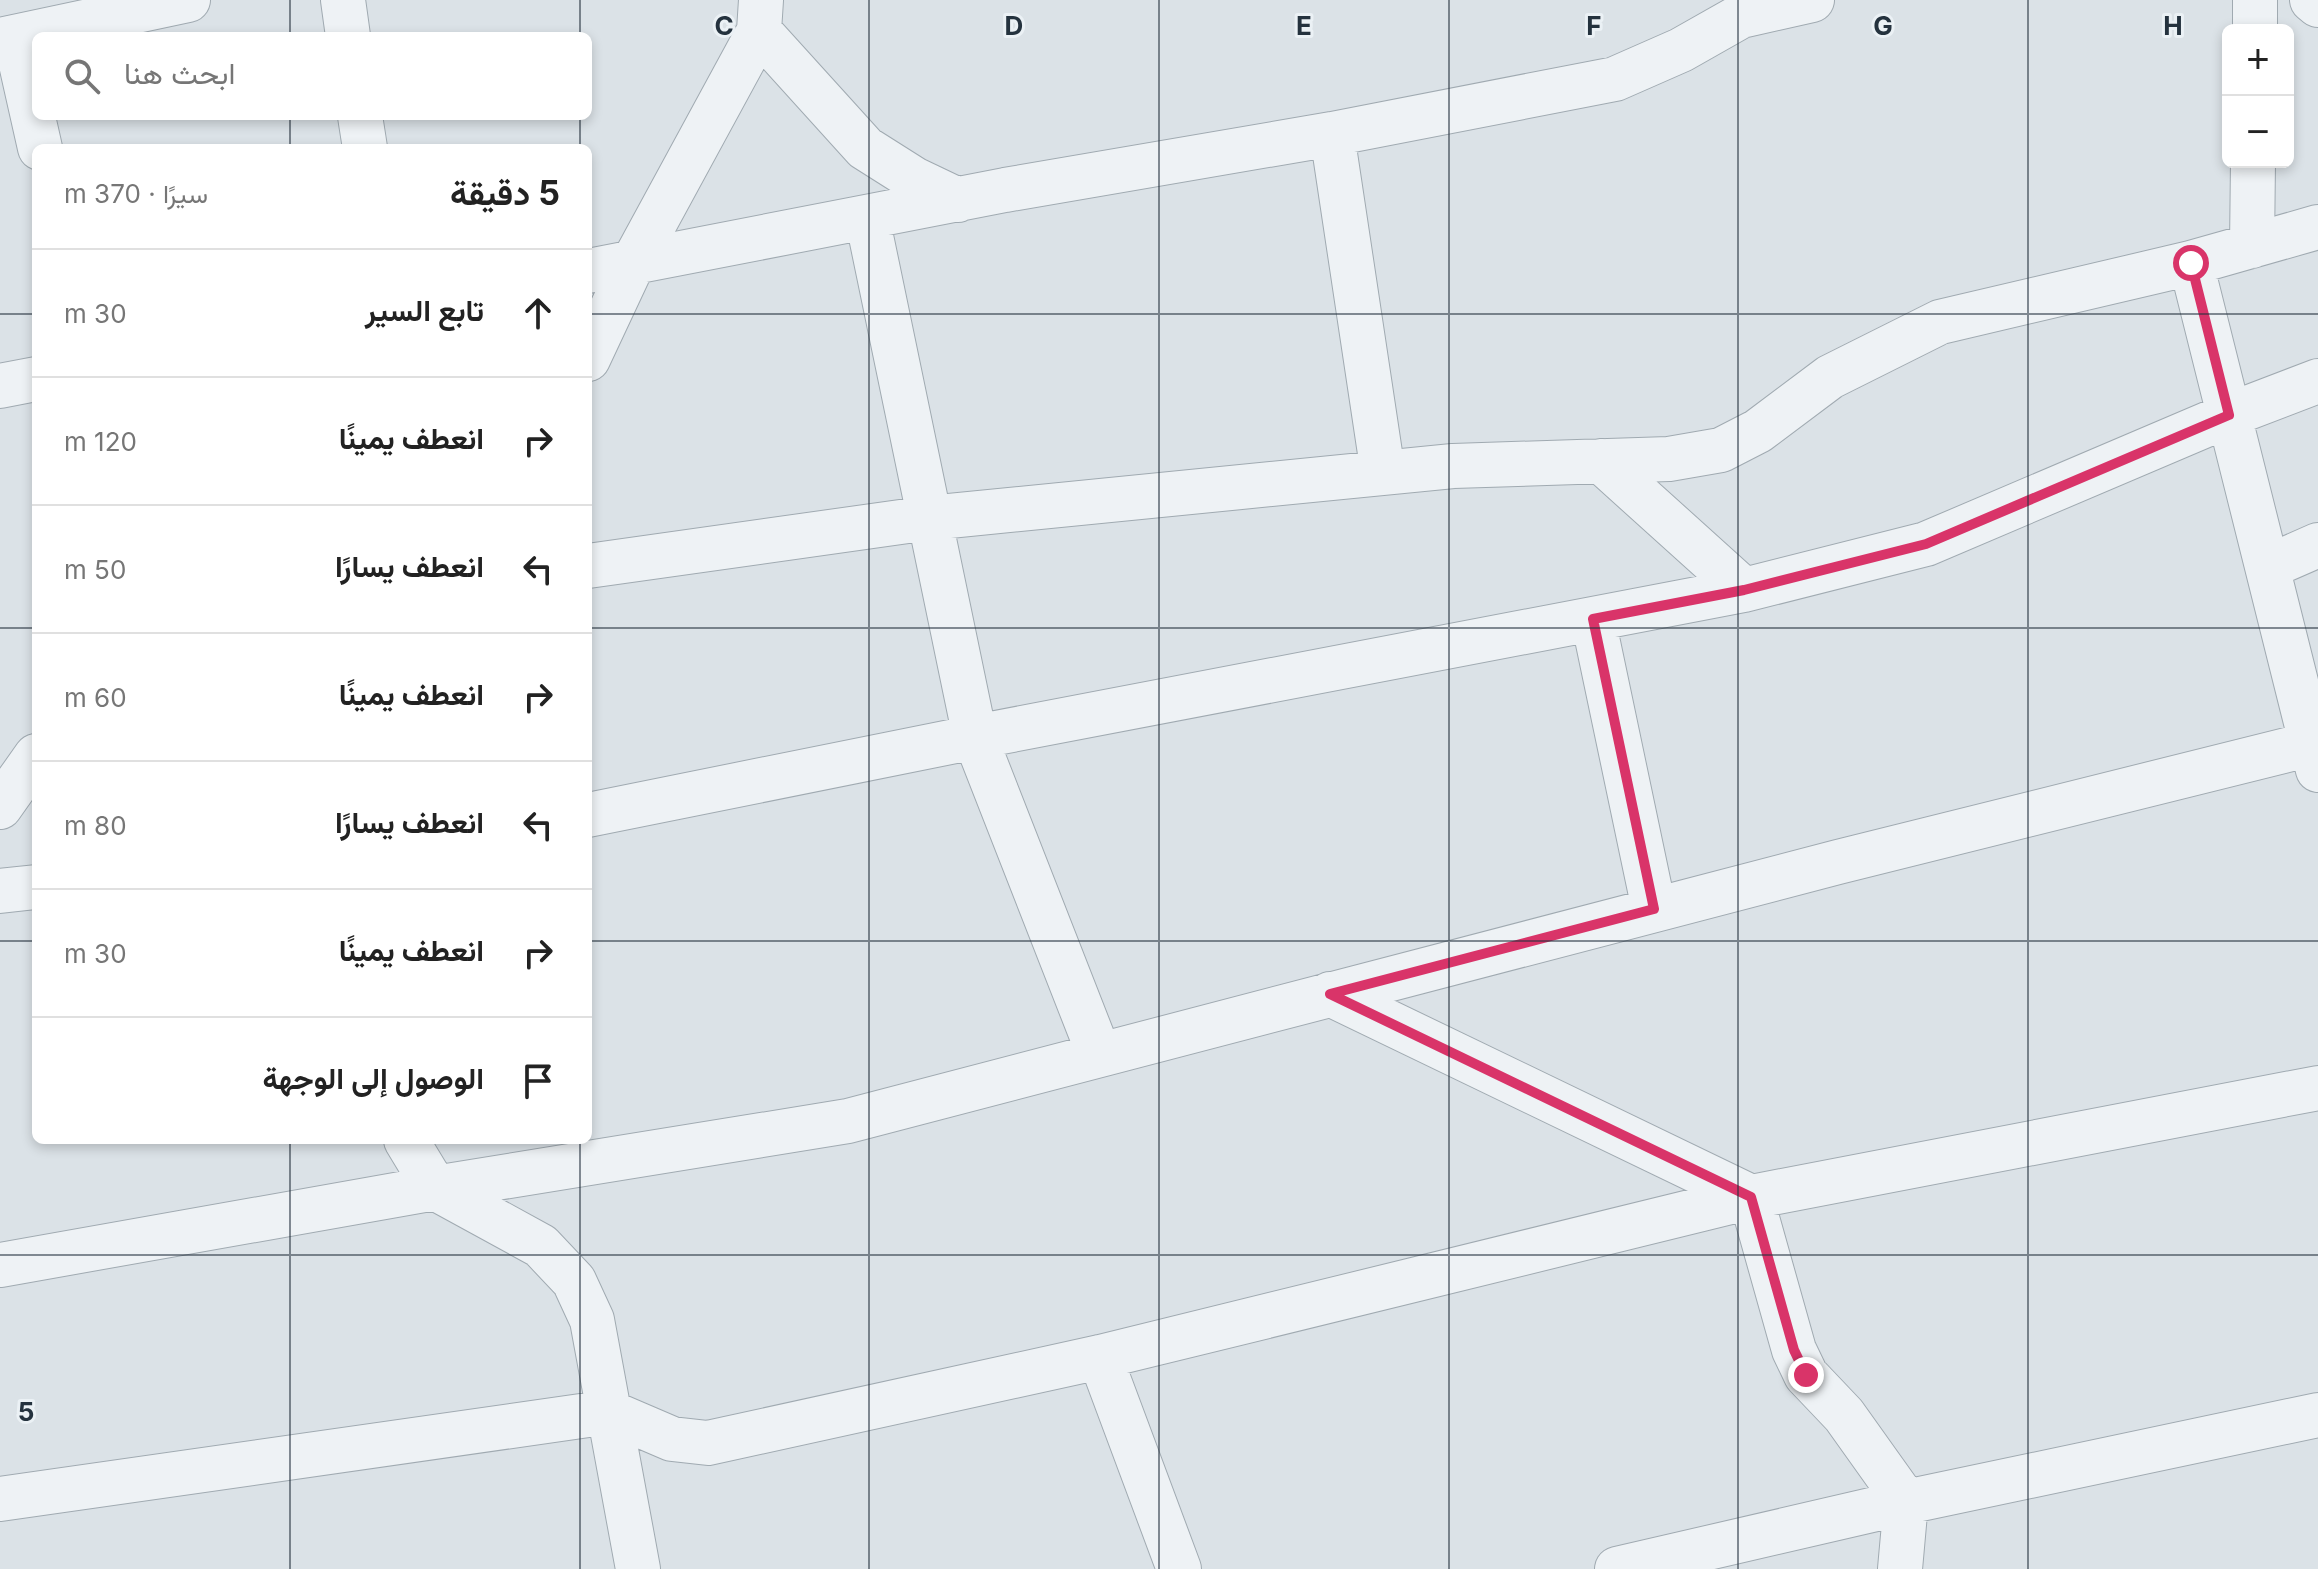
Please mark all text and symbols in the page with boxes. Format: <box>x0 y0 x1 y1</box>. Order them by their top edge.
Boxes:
text: C <box>714 10 734 41</box>
text: D <box>1005 10 1023 41</box>
text: E <box>1296 10 1312 41</box>
text: F <box>1586 10 1602 41</box>
text: G <box>1873 10 1893 41</box>
text: H <box>2163 10 2183 41</box>
map controls <box>2222 24 2294 168</box>
button: + <box>2222 24 2294 96</box>
search box <box>32 32 592 120</box>
icon: search <box>60 54 104 98</box>
text: ابحث هنا <box>124 55 235 91</box>
button: − <box>2222 96 2294 168</box>
text: 5 دقيقة <box>450 172 560 213</box>
text: سيرًا · 370 m <box>64 178 208 209</box>
route start <box>2173 245 2209 281</box>
icon: ahead <box>516 291 560 335</box>
text: تابع السير <box>365 292 484 328</box>
text: 30 m <box>64 298 127 329</box>
icon: right <box>516 419 560 463</box>
text: انعطف يمينًا <box>339 420 484 456</box>
text: 120 m <box>64 426 137 457</box>
icon: left <box>516 547 560 591</box>
text: انعطف يسارًا <box>335 548 484 584</box>
text: 50 m <box>64 554 126 585</box>
icon: right <box>516 675 560 719</box>
text: انعطف يمينًا <box>339 676 484 712</box>
text: 60 m <box>64 682 127 713</box>
icon: left <box>516 803 560 847</box>
text: انعطف يسارًا <box>335 804 484 840</box>
text: 80 m <box>64 810 127 841</box>
icon: right <box>516 931 560 975</box>
text: انعطف يمينًا <box>339 932 484 968</box>
text: 30 m <box>64 938 127 969</box>
icon: arrive <box>516 1059 560 1103</box>
text: الوصول إلى الوجهة <box>262 1060 484 1096</box>
route end <box>1788 1357 1824 1393</box>
text: 5 <box>18 1396 34 1427</box>

